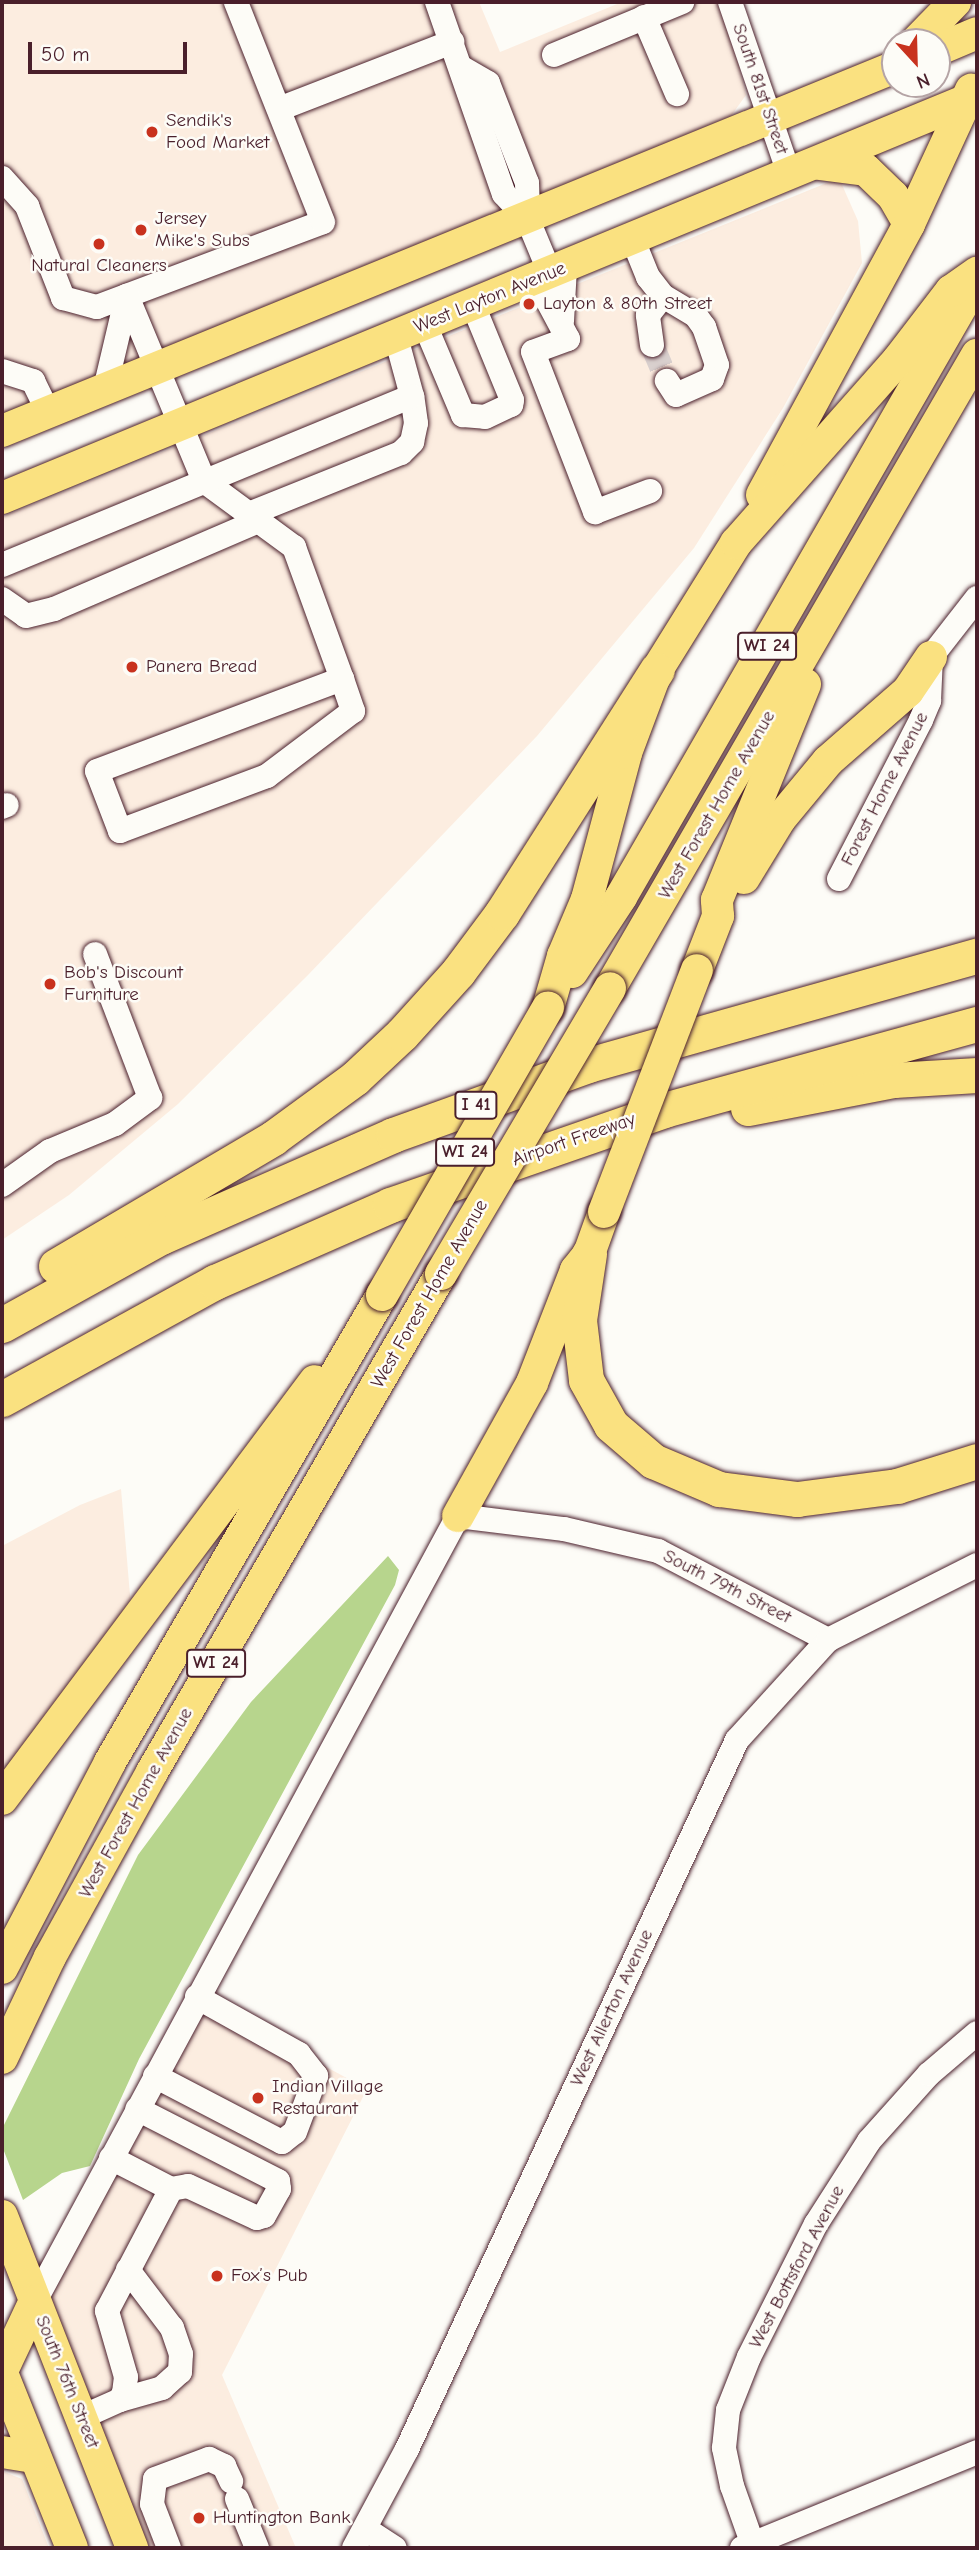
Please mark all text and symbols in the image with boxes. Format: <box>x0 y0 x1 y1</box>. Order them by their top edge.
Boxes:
street label: South 81st Street <box>727 21 793 157</box>
scale bar <box>32 28 191 72</box>
north arrow <box>881 28 951 98</box>
text: 50 m <box>41 42 90 66</box>
text: N <box>913 68 933 93</box>
place label: Sendik's Food Market <box>166 110 269 154</box>
marker: Sendik's Food Market <box>144 124 160 140</box>
place label: Jersey Mike's Subs <box>155 208 250 252</box>
marker: Jersey Mike's Subs <box>133 222 149 238</box>
marker: Natural Cleaners <box>91 236 107 252</box>
place label: Natural Cleaners <box>31 255 167 277</box>
street label: West Layton Avenue <box>411 257 569 339</box>
place label: Layton & 80th Street <box>543 293 712 315</box>
marker: Layton & 80th Street <box>521 296 537 312</box>
road number: WI 24 <box>736 632 798 660</box>
place label: Panera Bread <box>146 656 257 678</box>
marker: Panera Bread <box>124 659 140 675</box>
street label: West Forest Home Avenue <box>654 707 780 903</box>
street label: Forest Home Avenue <box>836 708 934 870</box>
place label: Bob's Discount Furniture <box>64 962 183 1006</box>
marker: Bob's Discount Furniture <box>42 976 58 992</box>
road number: I 41 <box>453 1090 499 1120</box>
street label: Airport Freeway <box>509 1108 639 1172</box>
road number: WI 24 <box>434 1138 496 1167</box>
street label: West Forest Home Avenue <box>367 1196 493 1392</box>
street label: South 79th Street <box>659 1545 795 1629</box>
road number: WI 24 <box>184 1648 248 1678</box>
street label: West Forest Home Avenue <box>74 1704 198 1902</box>
street label: West Allerton Avenue <box>566 1926 658 2090</box>
place label: Indian Village Restaurant <box>272 2076 383 2120</box>
marker: Indian Village Restaurant <box>250 2090 266 2106</box>
street label: West Bottsford Avenue <box>744 2182 850 2352</box>
place label: Fox’s Pub <box>231 2265 308 2287</box>
marker: Fox’s Pub <box>209 2268 225 2284</box>
street label: South 76th Street <box>30 2312 104 2452</box>
place label: Huntington Bank <box>213 2507 350 2529</box>
marker: Huntington Bank <box>191 2510 207 2526</box>

